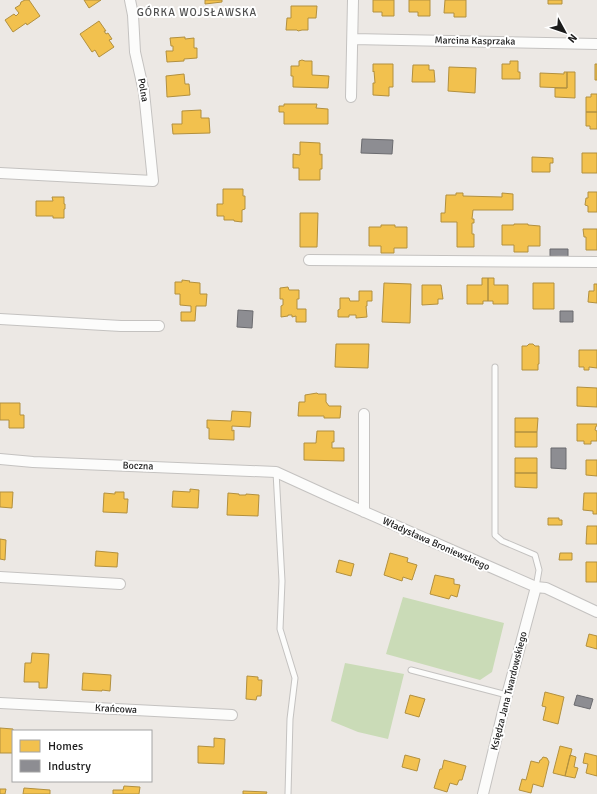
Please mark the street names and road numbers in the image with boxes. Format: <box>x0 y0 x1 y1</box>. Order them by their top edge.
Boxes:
street label: Marcina Kasprzaka <box>434 34 516 48</box>
street label: Polna <box>135 77 151 103</box>
street label: Boczna <box>122 459 154 473</box>
street label: Władysława Broniewskiego <box>380 515 492 573</box>
street label: Księdza Jana Twardowskiego <box>488 630 530 752</box>
street label: Krańcowa <box>95 702 137 716</box>

